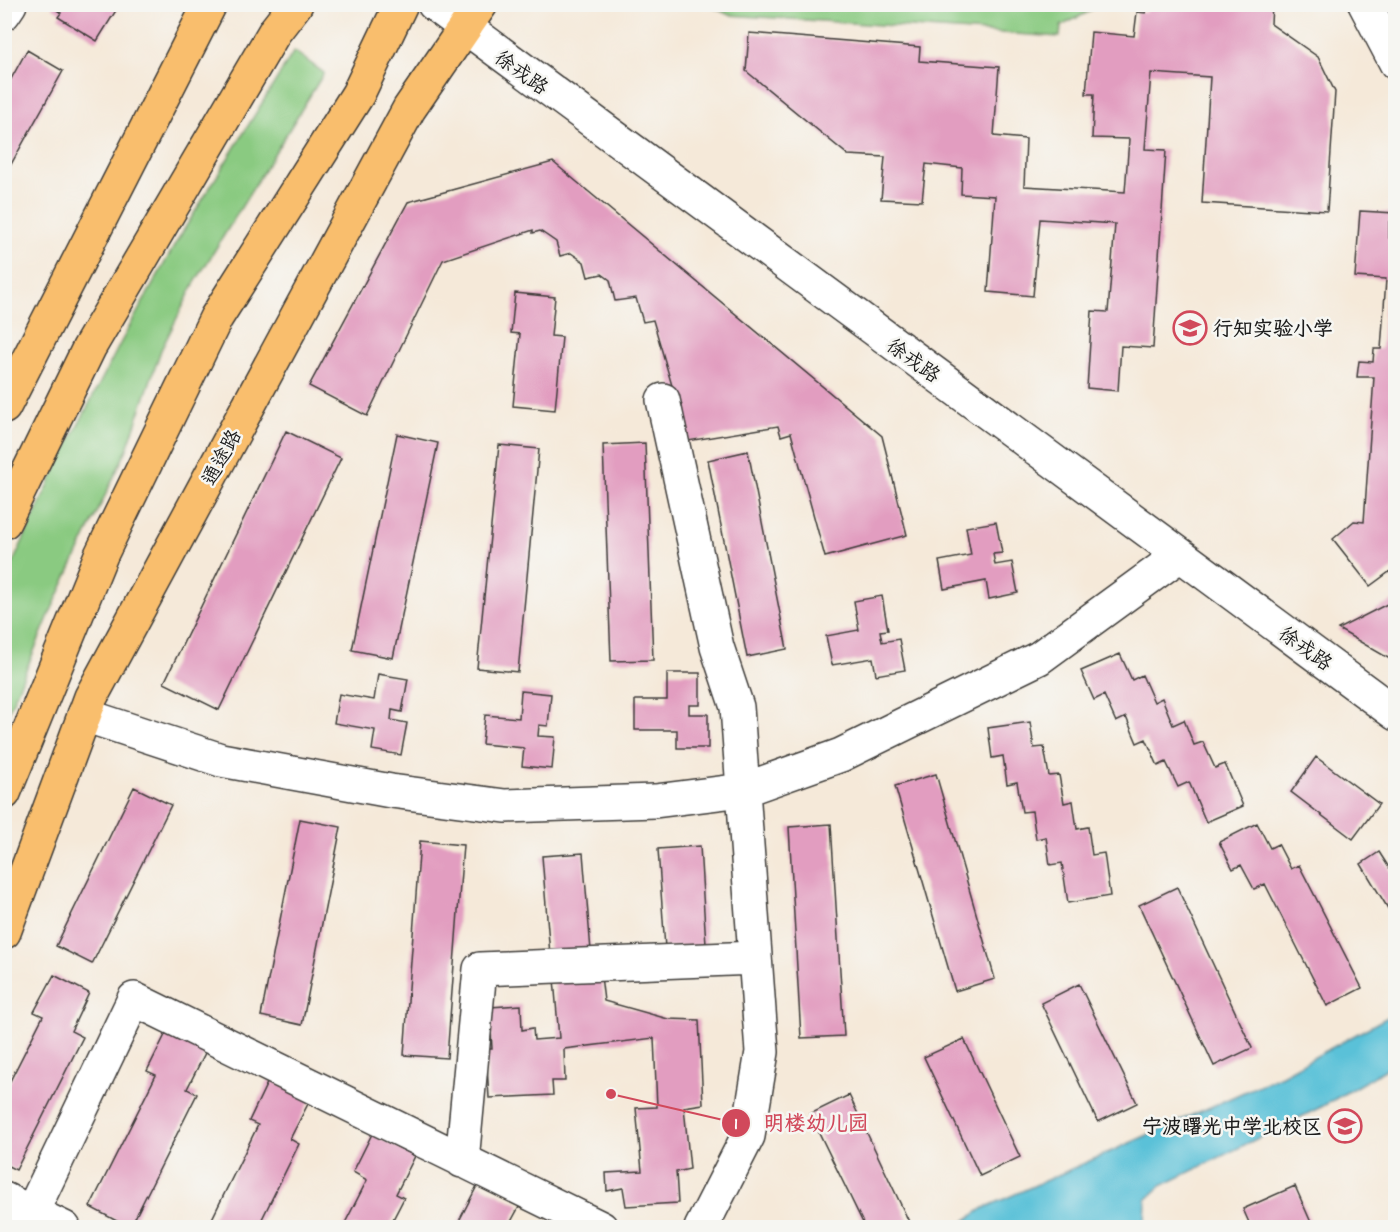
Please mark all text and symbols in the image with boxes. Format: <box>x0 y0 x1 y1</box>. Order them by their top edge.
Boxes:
street label: 徐戎路 <box>488 45 554 104</box>
school or university icon: 行知实验小学 <box>1172 310 1208 346</box>
place label: 行知实验小学 <box>1213 317 1333 345</box>
street label: 徐戎路 <box>880 333 946 392</box>
street label: 通途路 <box>197 424 251 491</box>
street label: 徐戎路 <box>1272 621 1338 680</box>
callout: 明楼幼儿园 <box>721 1103 880 1142</box>
school or university icon: 宁波曙光中学北校区 <box>1327 1108 1363 1144</box>
text: 明楼幼儿园 <box>764 1111 869 1141</box>
text: 1 <box>734 1113 738 1138</box>
place label: 宁波曙光中学北校区 <box>1142 1115 1322 1143</box>

